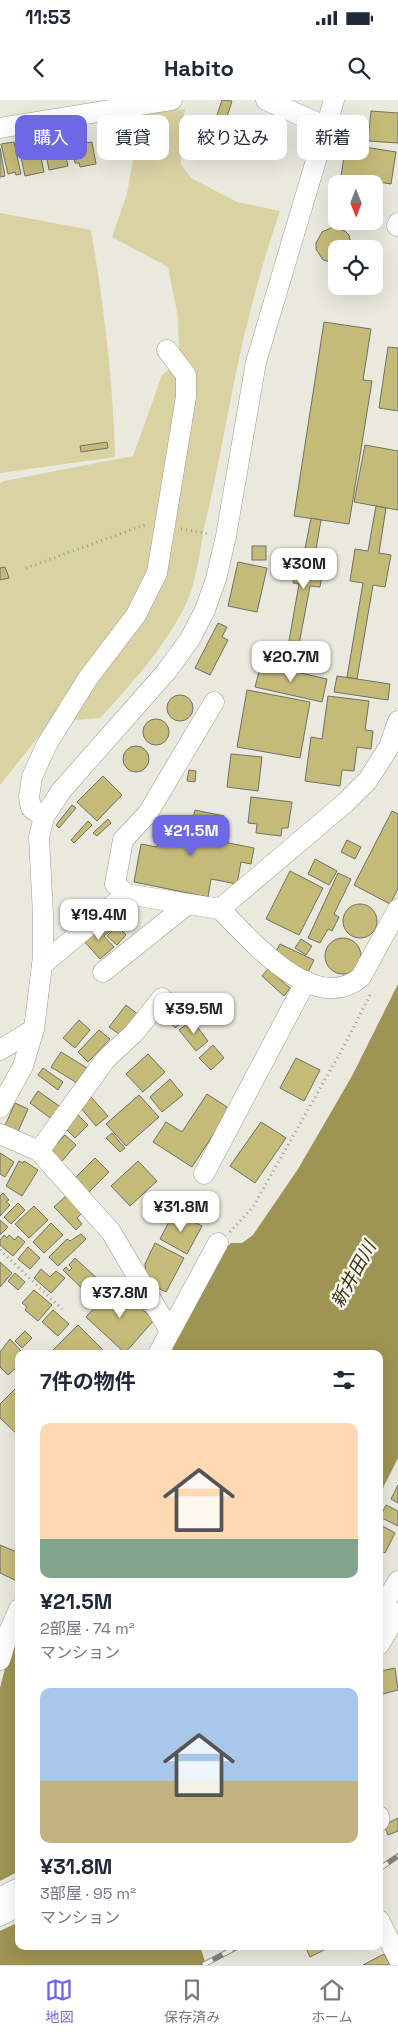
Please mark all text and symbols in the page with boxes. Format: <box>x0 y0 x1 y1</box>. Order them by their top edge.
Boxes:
text: 11:53 <box>25 5 71 30</box>
icon: back <box>25 54 53 82</box>
text: Habito <box>164 54 234 82</box>
icon: search <box>345 54 373 82</box>
chip: 購入 <box>15 115 87 160</box>
chip: 賃貸 <box>97 115 169 160</box>
chip: 絞り込み <box>179 115 287 160</box>
chip: 新着 <box>297 115 369 160</box>
north arrow <box>328 175 382 230</box>
map controls <box>328 175 383 295</box>
button: locate <box>328 240 383 295</box>
pin: ¥30M <box>274 548 334 590</box>
text: ¥30M <box>282 553 326 574</box>
pin: ¥20.7M <box>250 640 332 683</box>
text: ¥20.7M <box>263 646 319 667</box>
pin: ¥21.5M <box>150 814 232 857</box>
text: ¥21.5M <box>163 820 219 841</box>
pin: ¥19.4M <box>58 898 140 941</box>
text: ¥19.4M <box>71 904 127 925</box>
pin: ¥39.5M <box>153 992 235 1035</box>
text: ¥39.5M <box>165 998 223 1019</box>
pin: ¥31.8M <box>140 1190 222 1233</box>
text: ¥31.8M <box>153 1196 209 1217</box>
water label: 新井田川 <box>325 1235 381 1311</box>
pin: ¥37.8M <box>79 1276 161 1319</box>
text: ¥37.8M <box>92 1282 148 1303</box>
icon: filters <box>330 1366 358 1394</box>
text: 7件の物件 <box>40 1368 136 1395</box>
icon: home <box>154 1455 244 1545</box>
text: ¥21.5M <box>40 1588 112 1615</box>
text: 2部屋 · 74 m² <box>40 1618 135 1639</box>
text: マンション <box>40 1642 120 1663</box>
icon: home <box>154 1720 244 1810</box>
text: ¥31.8M <box>40 1853 112 1880</box>
text: 3部屋 · 95 m² <box>40 1883 136 1904</box>
text: マンション <box>40 1907 120 1928</box>
tab: 地図 <box>45 1976 73 2026</box>
tab: 保存済み <box>164 1976 220 2026</box>
tab: ホーム <box>311 1976 353 2026</box>

